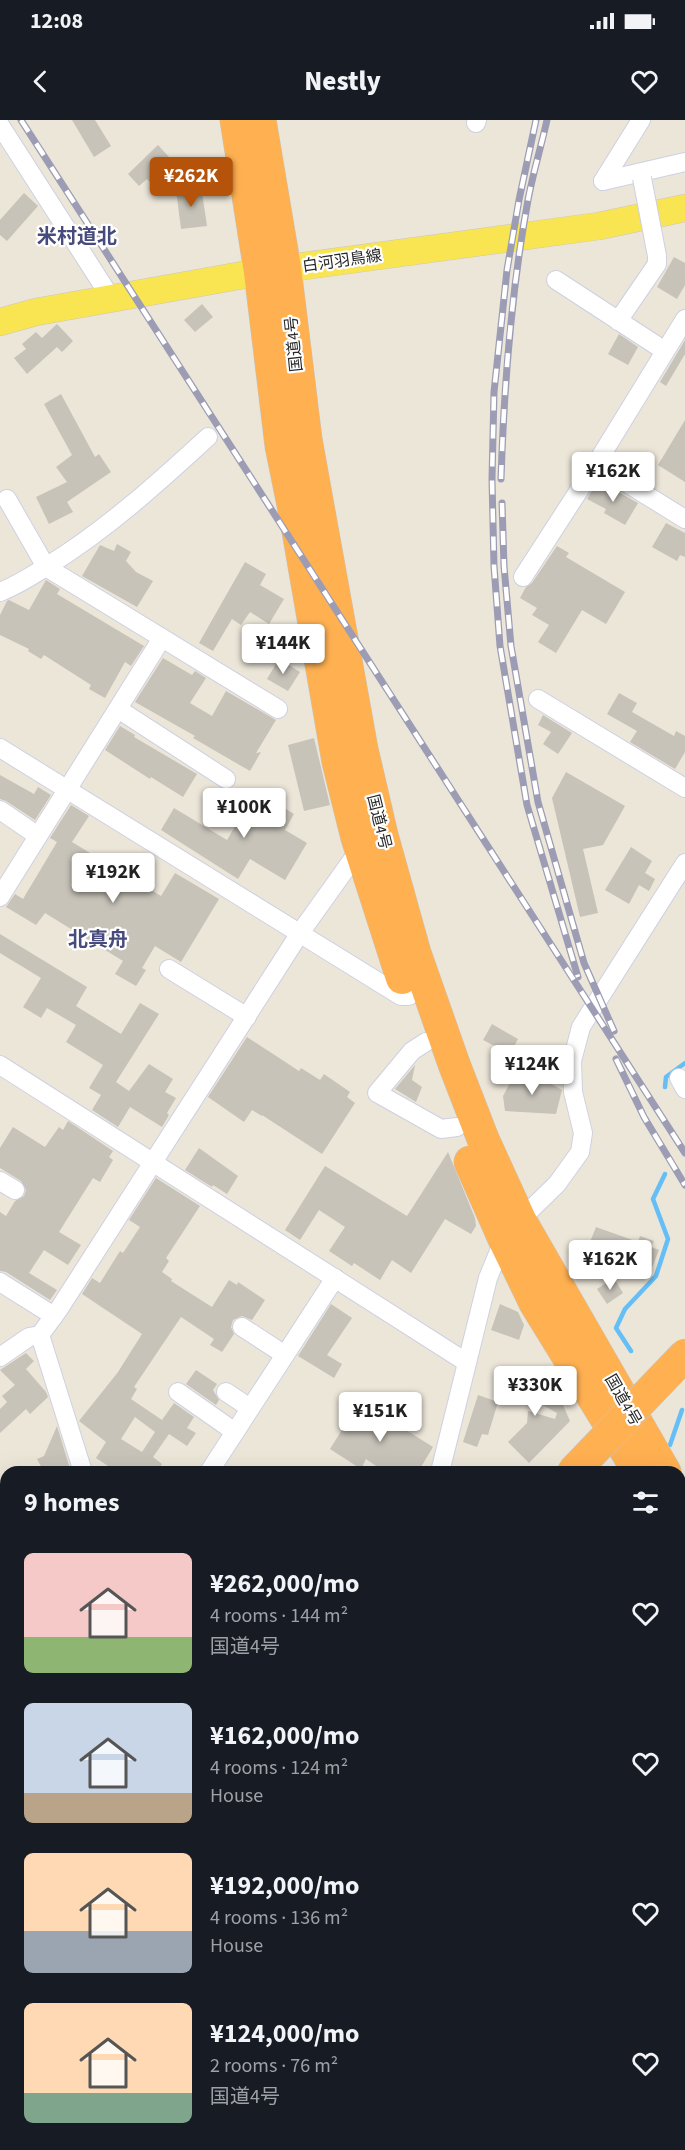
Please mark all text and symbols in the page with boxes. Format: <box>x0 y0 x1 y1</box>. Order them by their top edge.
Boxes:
text: 12:08 <box>30 5 83 37</box>
text: Nestly <box>304 62 381 101</box>
icon: back <box>24 65 57 98</box>
icon: heart <box>628 65 661 98</box>
pin: ¥262K <box>149 157 233 208</box>
text: ¥262K <box>164 162 218 190</box>
district label: 米村道北 <box>37 223 117 251</box>
street label: 白河羽鳥線 <box>301 245 383 277</box>
street label: 国道4号 <box>280 315 308 373</box>
pin: ¥162K <box>571 452 655 503</box>
text: ¥162K <box>586 457 640 485</box>
pin: ¥144K <box>241 624 325 675</box>
text: ¥144K <box>256 629 310 657</box>
pin: ¥100K <box>202 788 286 839</box>
street label: 国道4号 <box>362 792 396 852</box>
text: ¥100K <box>217 793 271 821</box>
pin: ¥192K <box>71 853 155 904</box>
text: ¥192K <box>86 858 140 886</box>
district label: 北真舟 <box>68 926 128 954</box>
pin: ¥124K <box>490 1045 574 1096</box>
text: ¥124K <box>505 1050 559 1078</box>
pin: ¥162K <box>568 1240 652 1291</box>
text: ¥162K <box>583 1245 637 1273</box>
pin: ¥330K <box>493 1366 577 1417</box>
street label: 国道4号 <box>599 1370 647 1430</box>
text: ¥330K <box>508 1371 562 1399</box>
pin: ¥151K <box>338 1392 422 1443</box>
text: ¥151K <box>353 1397 407 1425</box>
text: 9 homes <box>24 1484 119 1521</box>
icon: filters <box>629 1486 662 1519</box>
text: ¥262,000/mo <box>210 1565 359 1602</box>
icon: home <box>72 1577 144 1649</box>
icon: heart <box>629 1597 662 1630</box>
text: 4 rooms · 144 m² <box>210 1602 348 1630</box>
text: 国道4号 <box>210 1633 280 1661</box>
text: ¥162,000/mo <box>210 1717 359 1754</box>
icon: home <box>72 1727 144 1799</box>
icon: heart <box>629 1747 662 1780</box>
text: 4 rooms · 124 m² <box>210 1754 348 1782</box>
text: House <box>210 1782 263 1810</box>
text: ¥192,000/mo <box>210 1867 359 1904</box>
icon: home <box>72 1877 144 1949</box>
icon: heart <box>629 1897 662 1930</box>
text: 4 rooms · 136 m² <box>210 1904 348 1932</box>
text: House <box>210 1932 263 1960</box>
text: ¥124,000/mo <box>210 2015 359 2052</box>
icon: home <box>72 2027 144 2099</box>
icon: heart <box>629 2047 662 2080</box>
text: 2 rooms · 76 m² <box>210 2052 338 2080</box>
text: 国道4号 <box>210 2083 280 2111</box>

